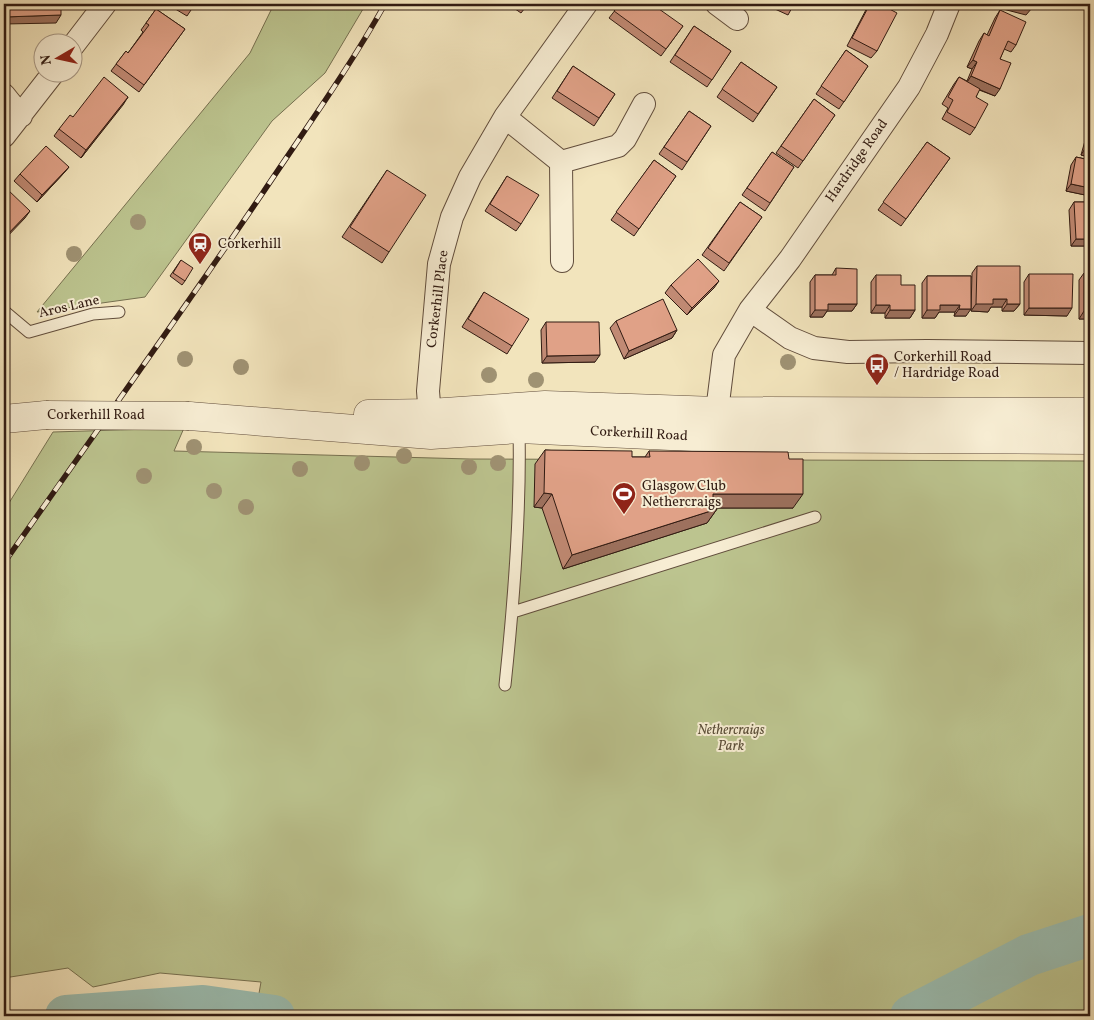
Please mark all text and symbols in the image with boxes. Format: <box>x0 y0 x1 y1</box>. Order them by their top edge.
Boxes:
north arrow <box>32 32 82 82</box>
text: N <box>36 53 57 66</box>
street label: Hardridge Road <box>821 116 893 206</box>
station icon: Corkerhill <box>187 231 213 265</box>
place label: Corkerhill <box>218 235 281 254</box>
street label: Corkerhill Place <box>423 249 453 349</box>
street label: Aros Lane <box>37 291 102 323</box>
place label: Corkerhill Road / Hardridge Road <box>894 348 999 383</box>
bus stop icon: Corkerhill Road / Hardridge Road <box>864 352 890 386</box>
street label: Corkerhill Road <box>47 406 145 425</box>
street label: Corkerhill Road <box>590 422 688 446</box>
place label: Glasgow Club Nethercraigs <box>642 477 726 512</box>
sports icon: Glasgow Club Nethercraigs <box>611 481 637 515</box>
park label: Nethercraigs Park <box>697 721 765 756</box>

